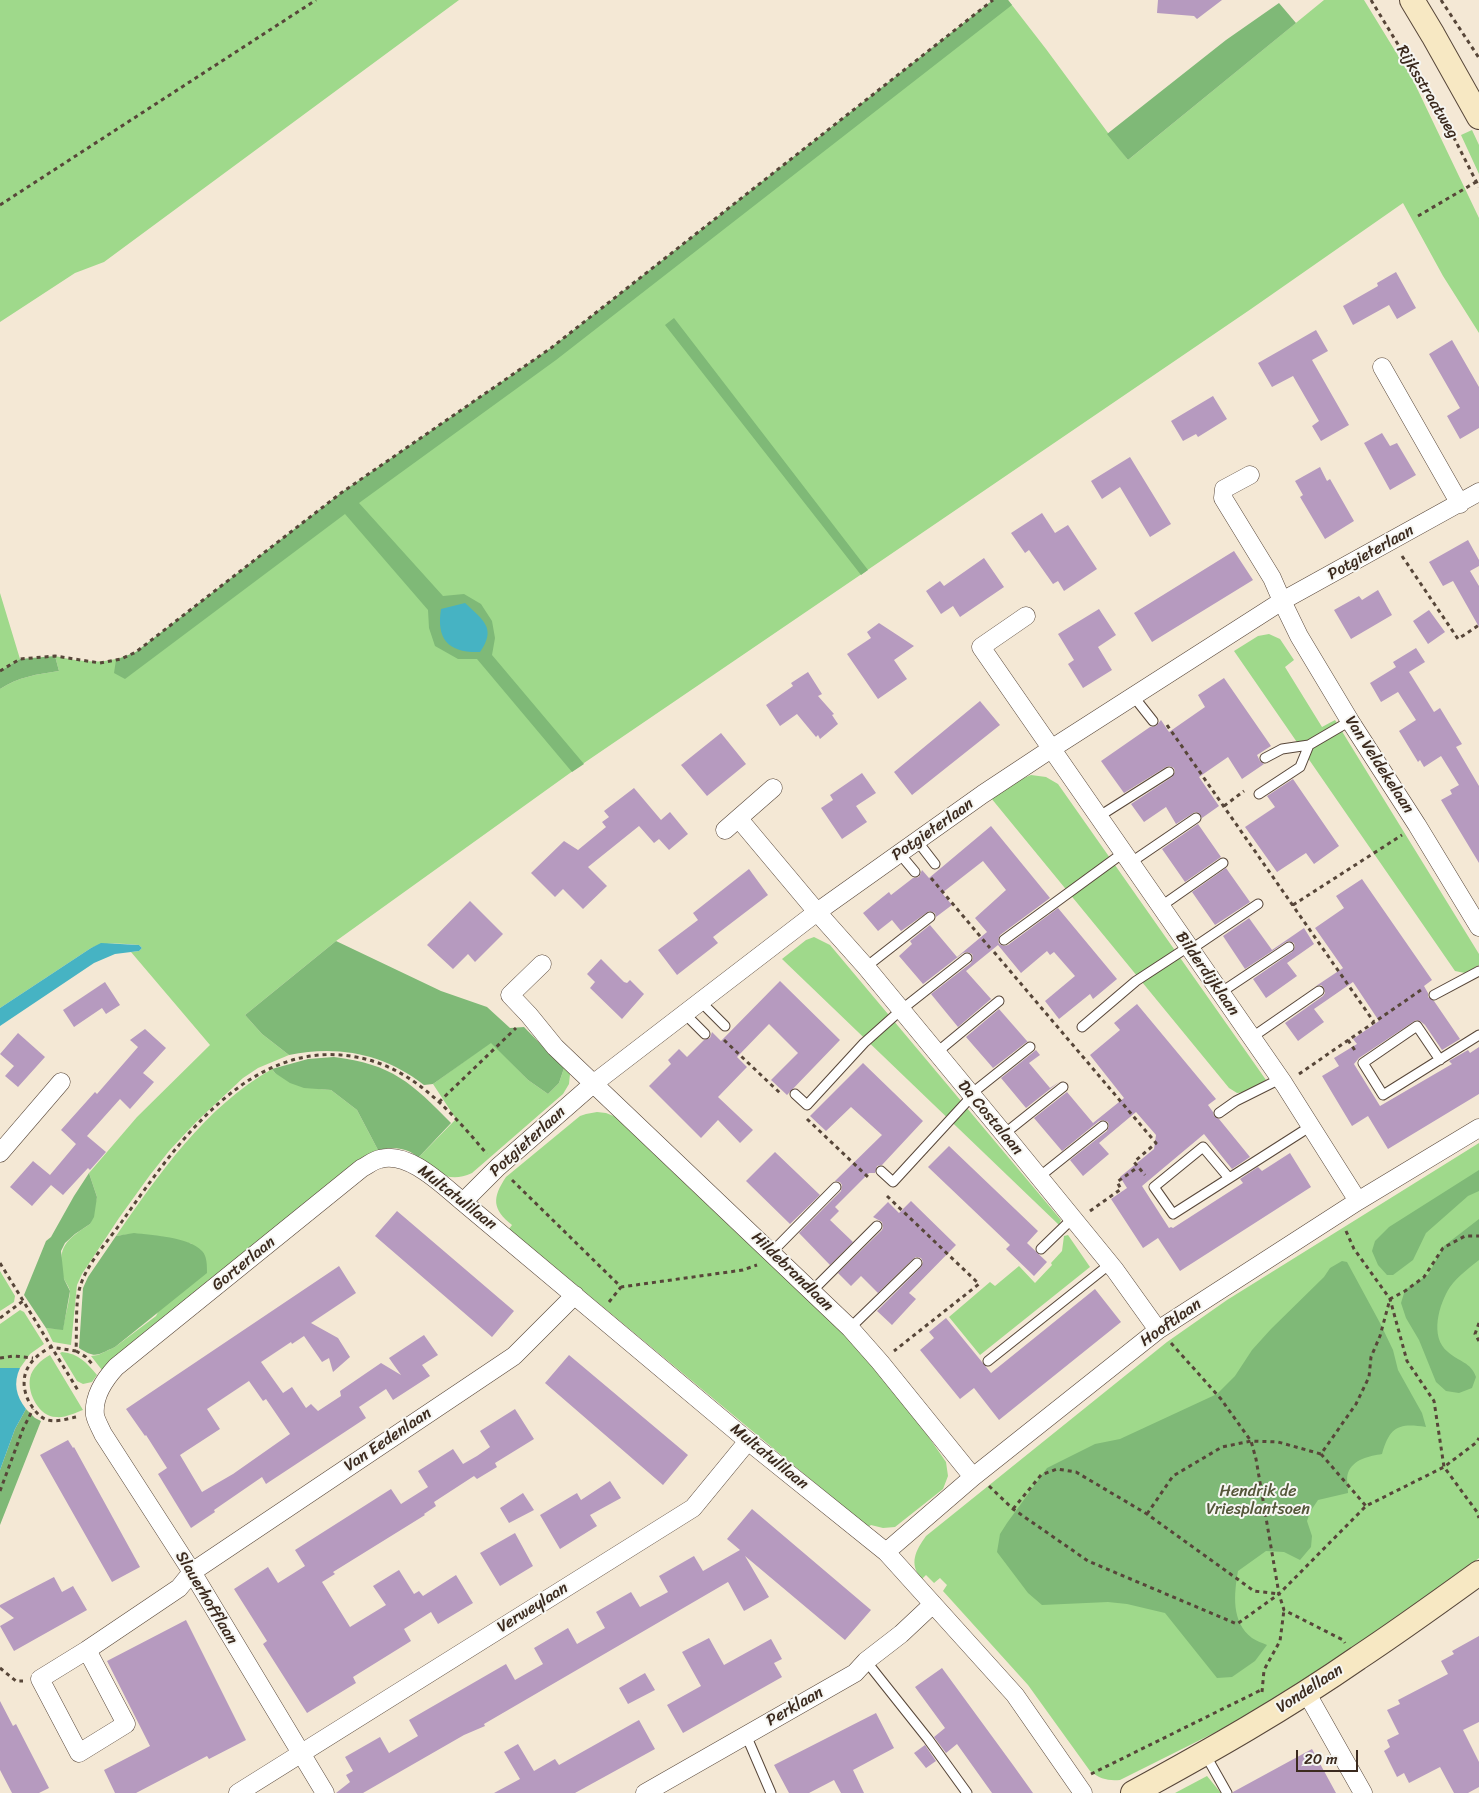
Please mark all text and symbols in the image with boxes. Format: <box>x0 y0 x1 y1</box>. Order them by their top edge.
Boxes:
street label: Rijksstraatweg <box>1392 42 1462 142</box>
street label: Potgieterlaan <box>1325 521 1417 585</box>
street label: Van Veldekelaan <box>1340 713 1418 817</box>
street label: Potgieterlaan <box>888 795 978 865</box>
street label: Bilderdijklaan <box>1171 928 1243 1020</box>
street label: Da Costalaan <box>953 1077 1027 1159</box>
street label: Potgieterlaan <box>486 1103 570 1181</box>
street label: Multatulilaan <box>414 1161 500 1235</box>
street label: Hildebrandlaan <box>747 1228 837 1316</box>
street label: Gorterlaan <box>209 1233 279 1295</box>
street label: Hooftlaan <box>1137 1295 1205 1351</box>
street label: Van Eedenlaan <box>341 1404 435 1476</box>
street label: Multatulilaan <box>726 1420 812 1494</box>
park label: Hendrik de Vriesplantsoen <box>1206 1482 1310 1520</box>
street label: Slauerhofflaan <box>171 1548 241 1648</box>
street label: Verweylaan <box>494 1579 572 1637</box>
street label: Vondellaan <box>1273 1660 1347 1718</box>
street label: Perklaan <box>763 1683 827 1731</box>
scale bar <box>1299 1740 1362 1772</box>
text: 20 m <box>1304 1746 1338 1772</box>

